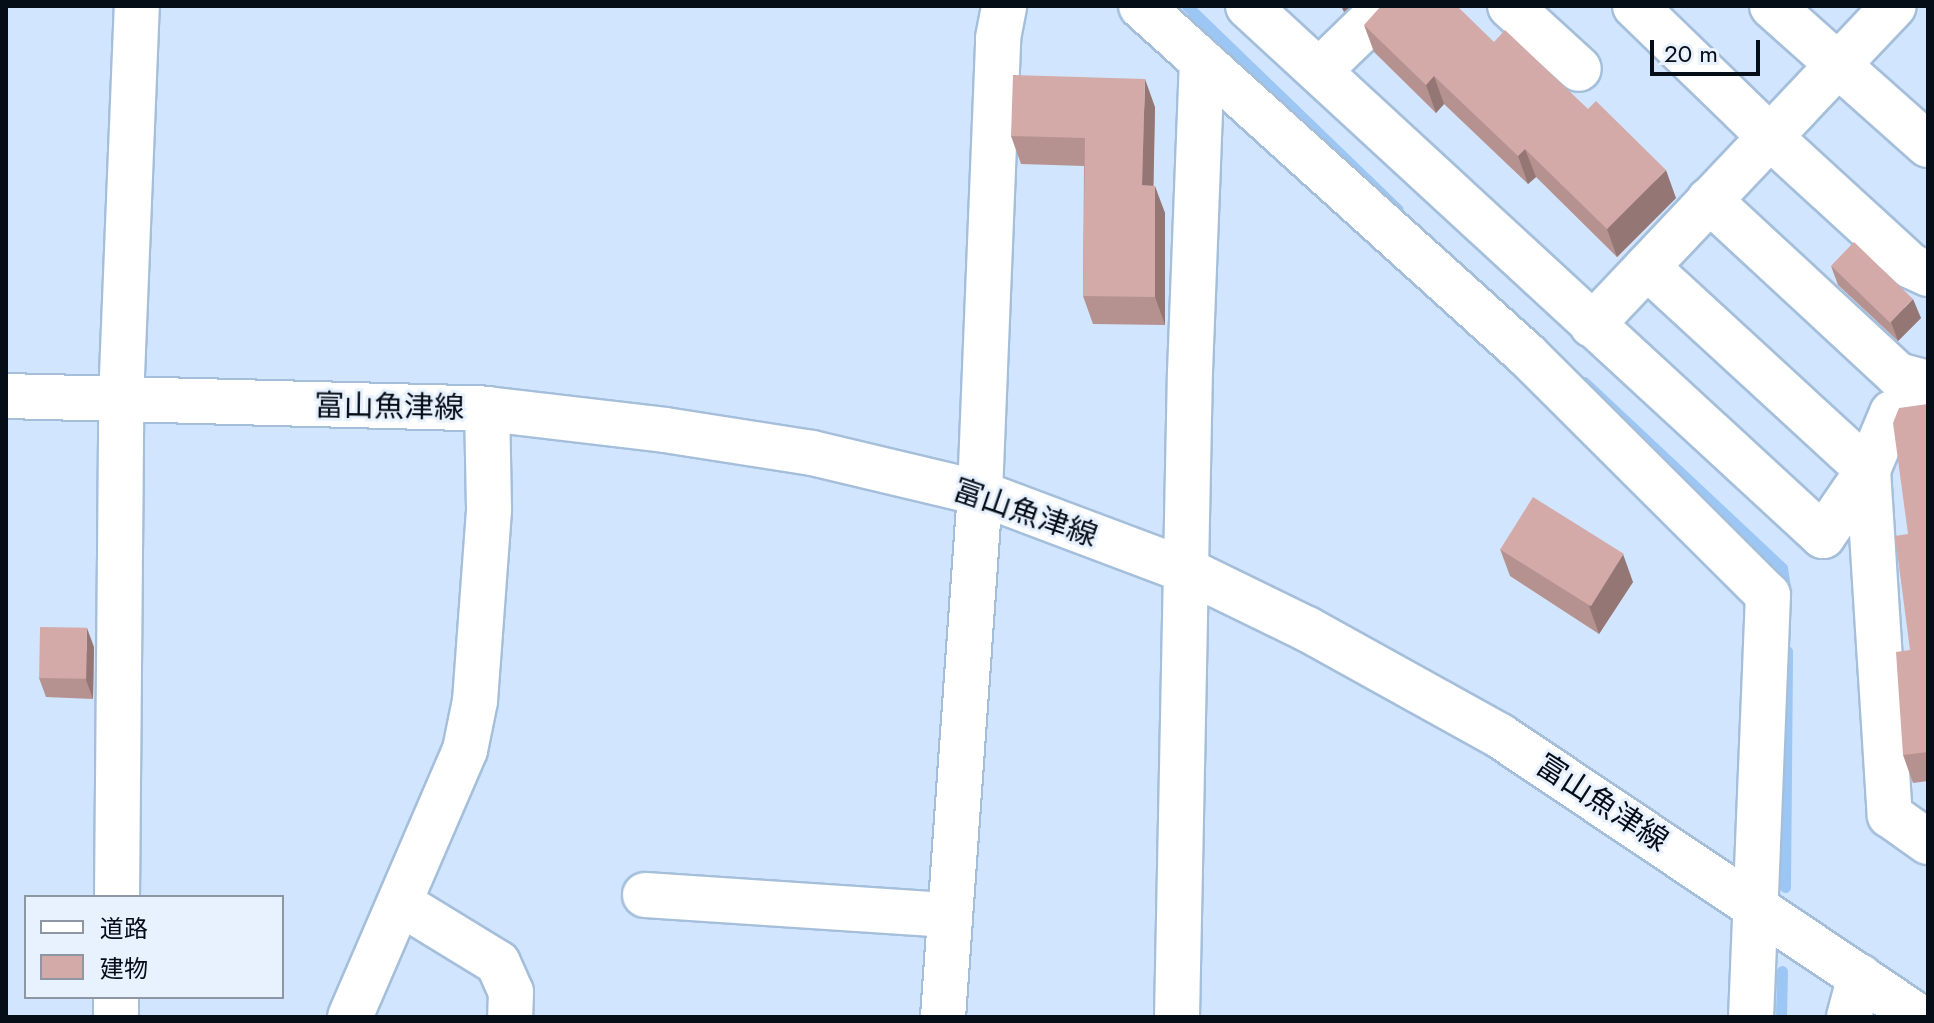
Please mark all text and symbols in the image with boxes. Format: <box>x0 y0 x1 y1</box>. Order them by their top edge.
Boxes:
scale bar <box>1654 24 1764 74</box>
text: 20 m <box>1664 36 1718 71</box>
street label: 富山魚津線 <box>314 388 464 426</box>
street label: 富山魚津線 <box>948 472 1102 554</box>
street label: 富山魚津線 <box>1529 747 1675 859</box>
legend <box>24 895 284 999</box>
text: 道路 <box>100 911 148 946</box>
text: 建物 <box>100 951 148 986</box>

